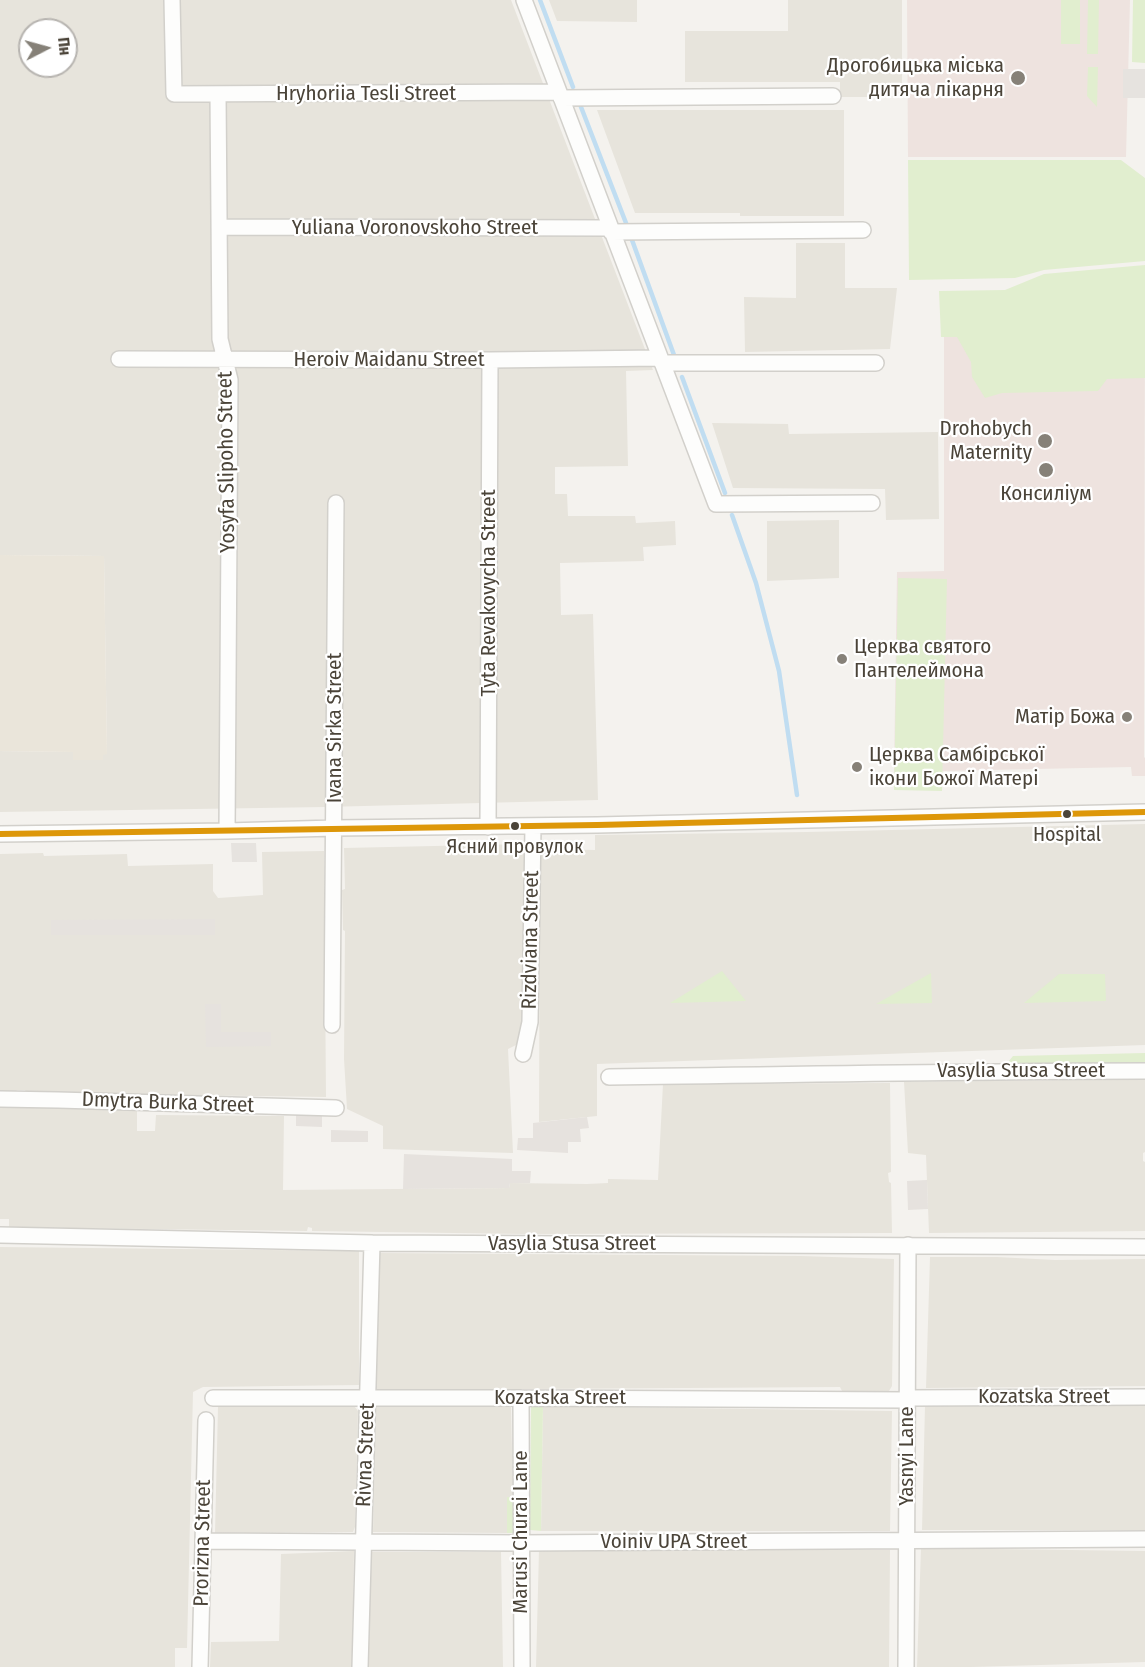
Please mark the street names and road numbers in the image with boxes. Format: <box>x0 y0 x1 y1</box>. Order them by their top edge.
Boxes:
street label: Hryhoriia Tesli Street <box>276 81 456 107</box>
street label: Yuliana Voronovskoho Street <box>292 215 538 241</box>
street label: Heroiv Maidanu Street <box>293 347 485 373</box>
street label: Yosyfa Slipoho Street <box>213 371 241 553</box>
street label: Tyta Revakovycha Street <box>476 489 502 697</box>
street label: Ivana Sirka Street <box>322 653 348 803</box>
street label: Rizdviana Street <box>517 870 545 1010</box>
street label: Vasylia Stusa Street <box>937 1058 1105 1084</box>
street label: Dmytra Burka Street <box>81 1087 255 1119</box>
street label: Vasylia Stusa Street <box>488 1231 656 1257</box>
street label: Kozatska Street <box>978 1384 1110 1410</box>
street label: Kozatska Street <box>494 1385 626 1411</box>
street label: Rivna Street <box>352 1403 380 1507</box>
street label: Yasnyi Lane <box>894 1406 920 1506</box>
street label: Marusi Churai Lane <box>508 1450 534 1614</box>
street label: Prorizna Street <box>189 1479 217 1607</box>
street label: Voiniv UPA Street <box>601 1529 747 1555</box>

